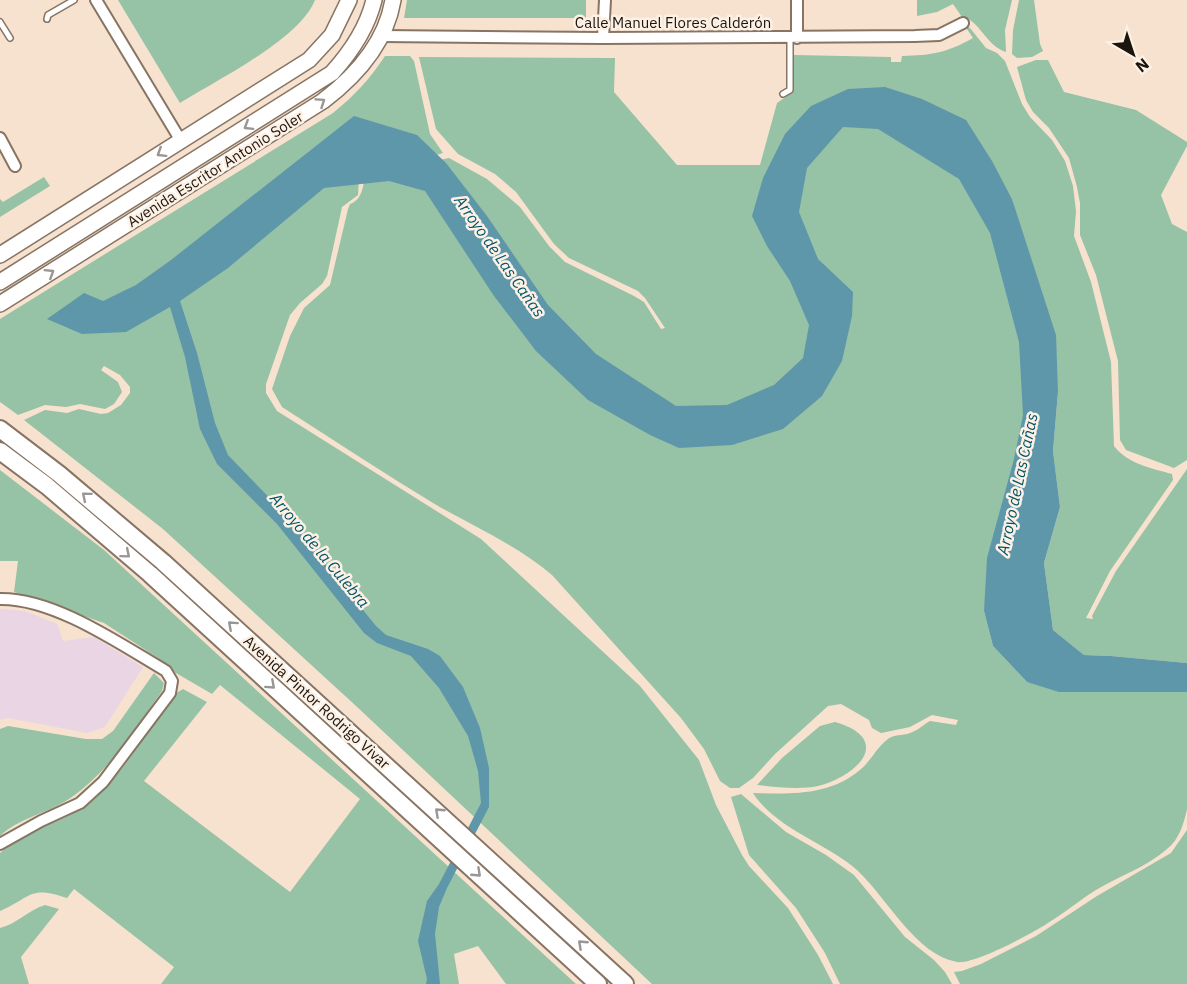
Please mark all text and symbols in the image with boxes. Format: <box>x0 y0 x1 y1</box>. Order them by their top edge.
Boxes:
street label: Calle Manuel Flores Calderón <box>575 13 771 32</box>
north arrow <box>1103 24 1163 84</box>
text: N <box>1132 54 1153 77</box>
one-way arrow <box>315 97 325 109</box>
street label: Avenida Escritor Antonio Soler <box>124 107 307 231</box>
one-way arrow <box>244 119 255 130</box>
one-way arrow <box>157 146 168 157</box>
water label: Arroyo de Las Cañas <box>450 190 550 321</box>
one-way arrow <box>43 269 54 280</box>
water label: Arroyo de Las Cañas <box>992 411 1042 558</box>
water label: Arroyo de la Culebra <box>265 488 374 612</box>
one-way arrow <box>82 492 93 503</box>
one-way arrow <box>119 547 130 558</box>
one-way arrow <box>229 621 240 632</box>
street label: Avenida Pintor Rodrigo Vivar <box>240 631 394 773</box>
one-way arrow <box>265 678 275 689</box>
one-way arrow <box>435 809 446 820</box>
one-way arrow <box>471 866 481 877</box>
one-way arrow <box>578 941 589 952</box>

